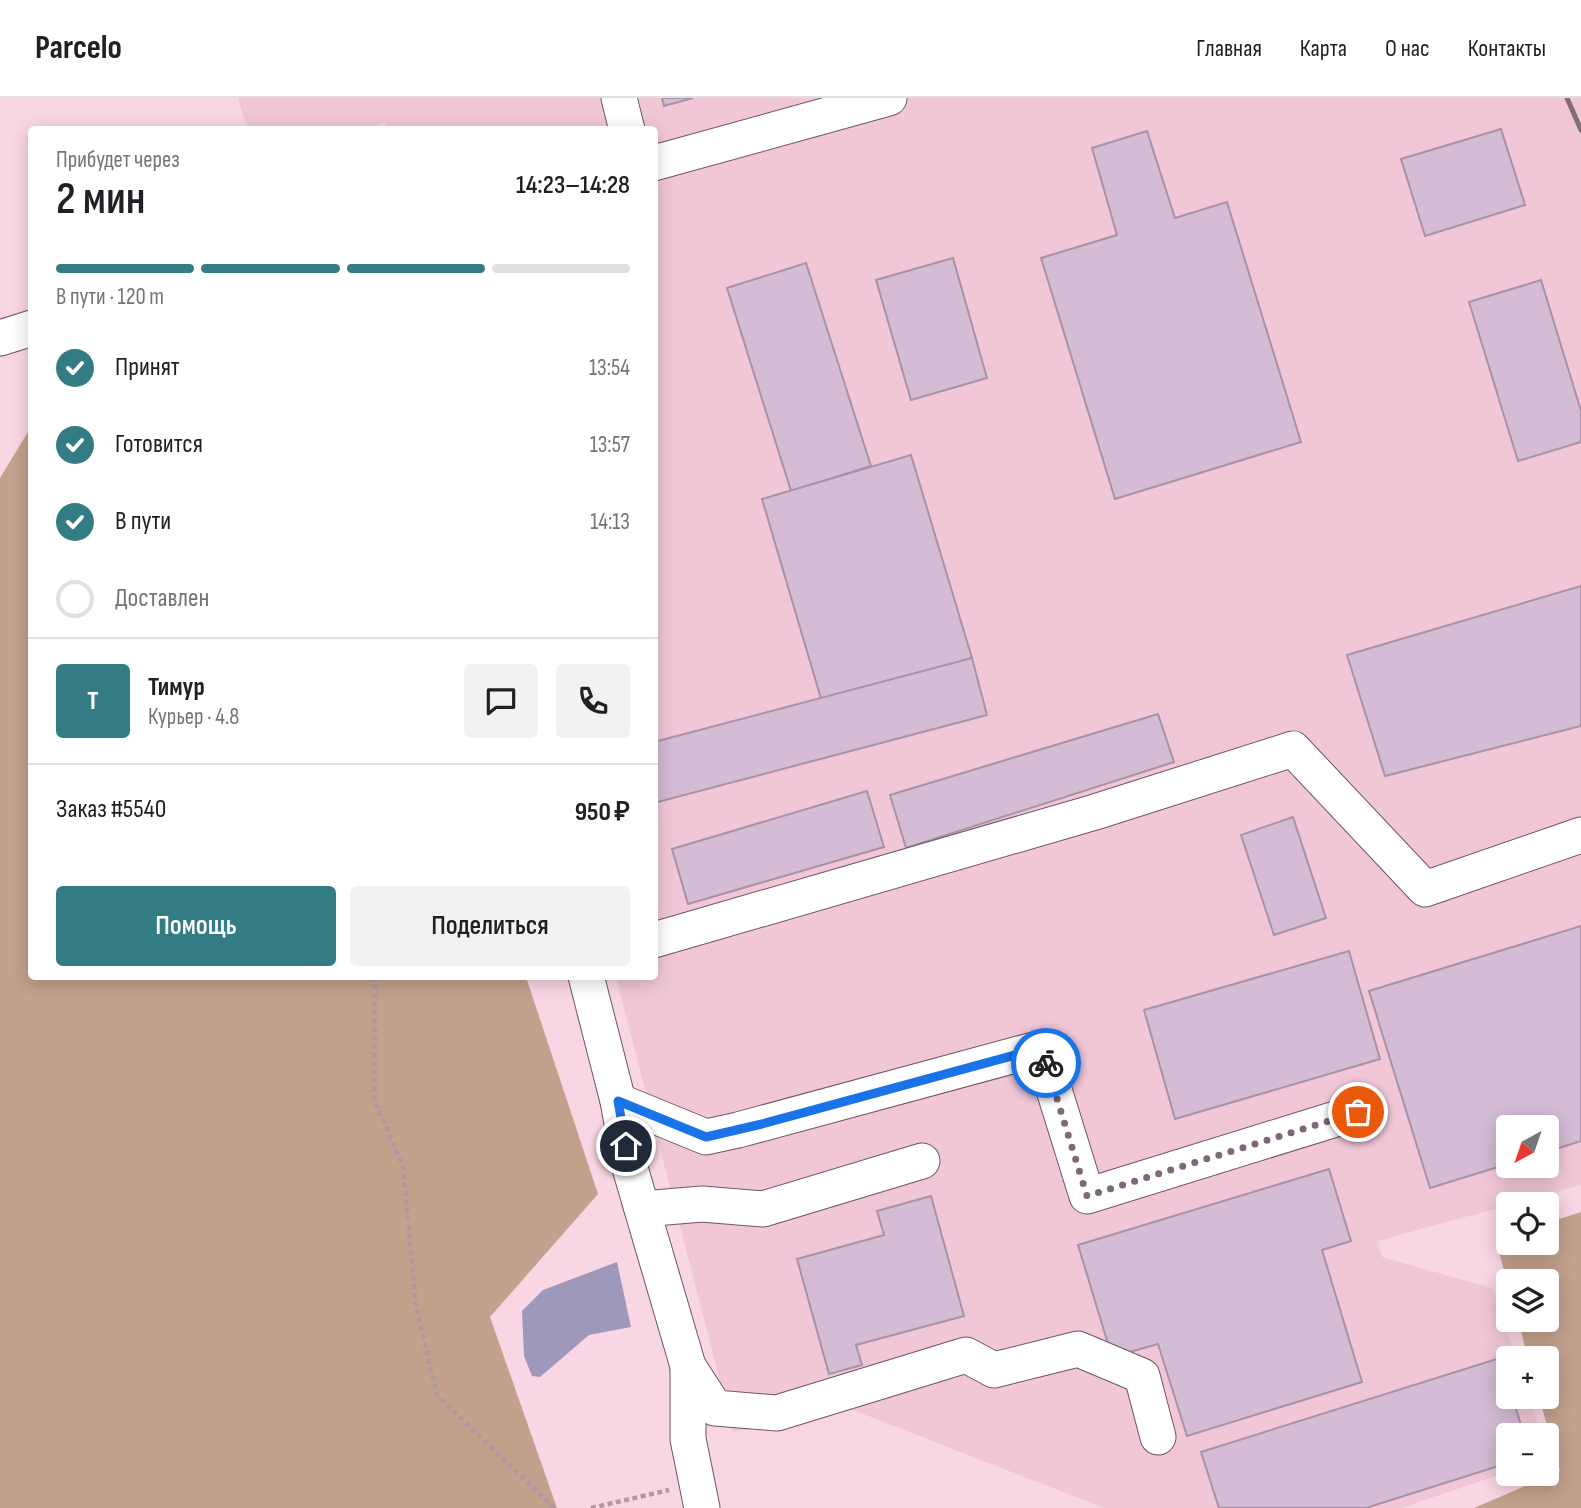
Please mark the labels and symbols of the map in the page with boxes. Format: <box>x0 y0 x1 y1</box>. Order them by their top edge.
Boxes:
courier <box>1011 1028 1081 1098</box>
pin <box>1328 1082 1388 1142</box>
north arrow <box>1496 1115 1559 1178</box>
pin <box>596 1116 656 1176</box>

